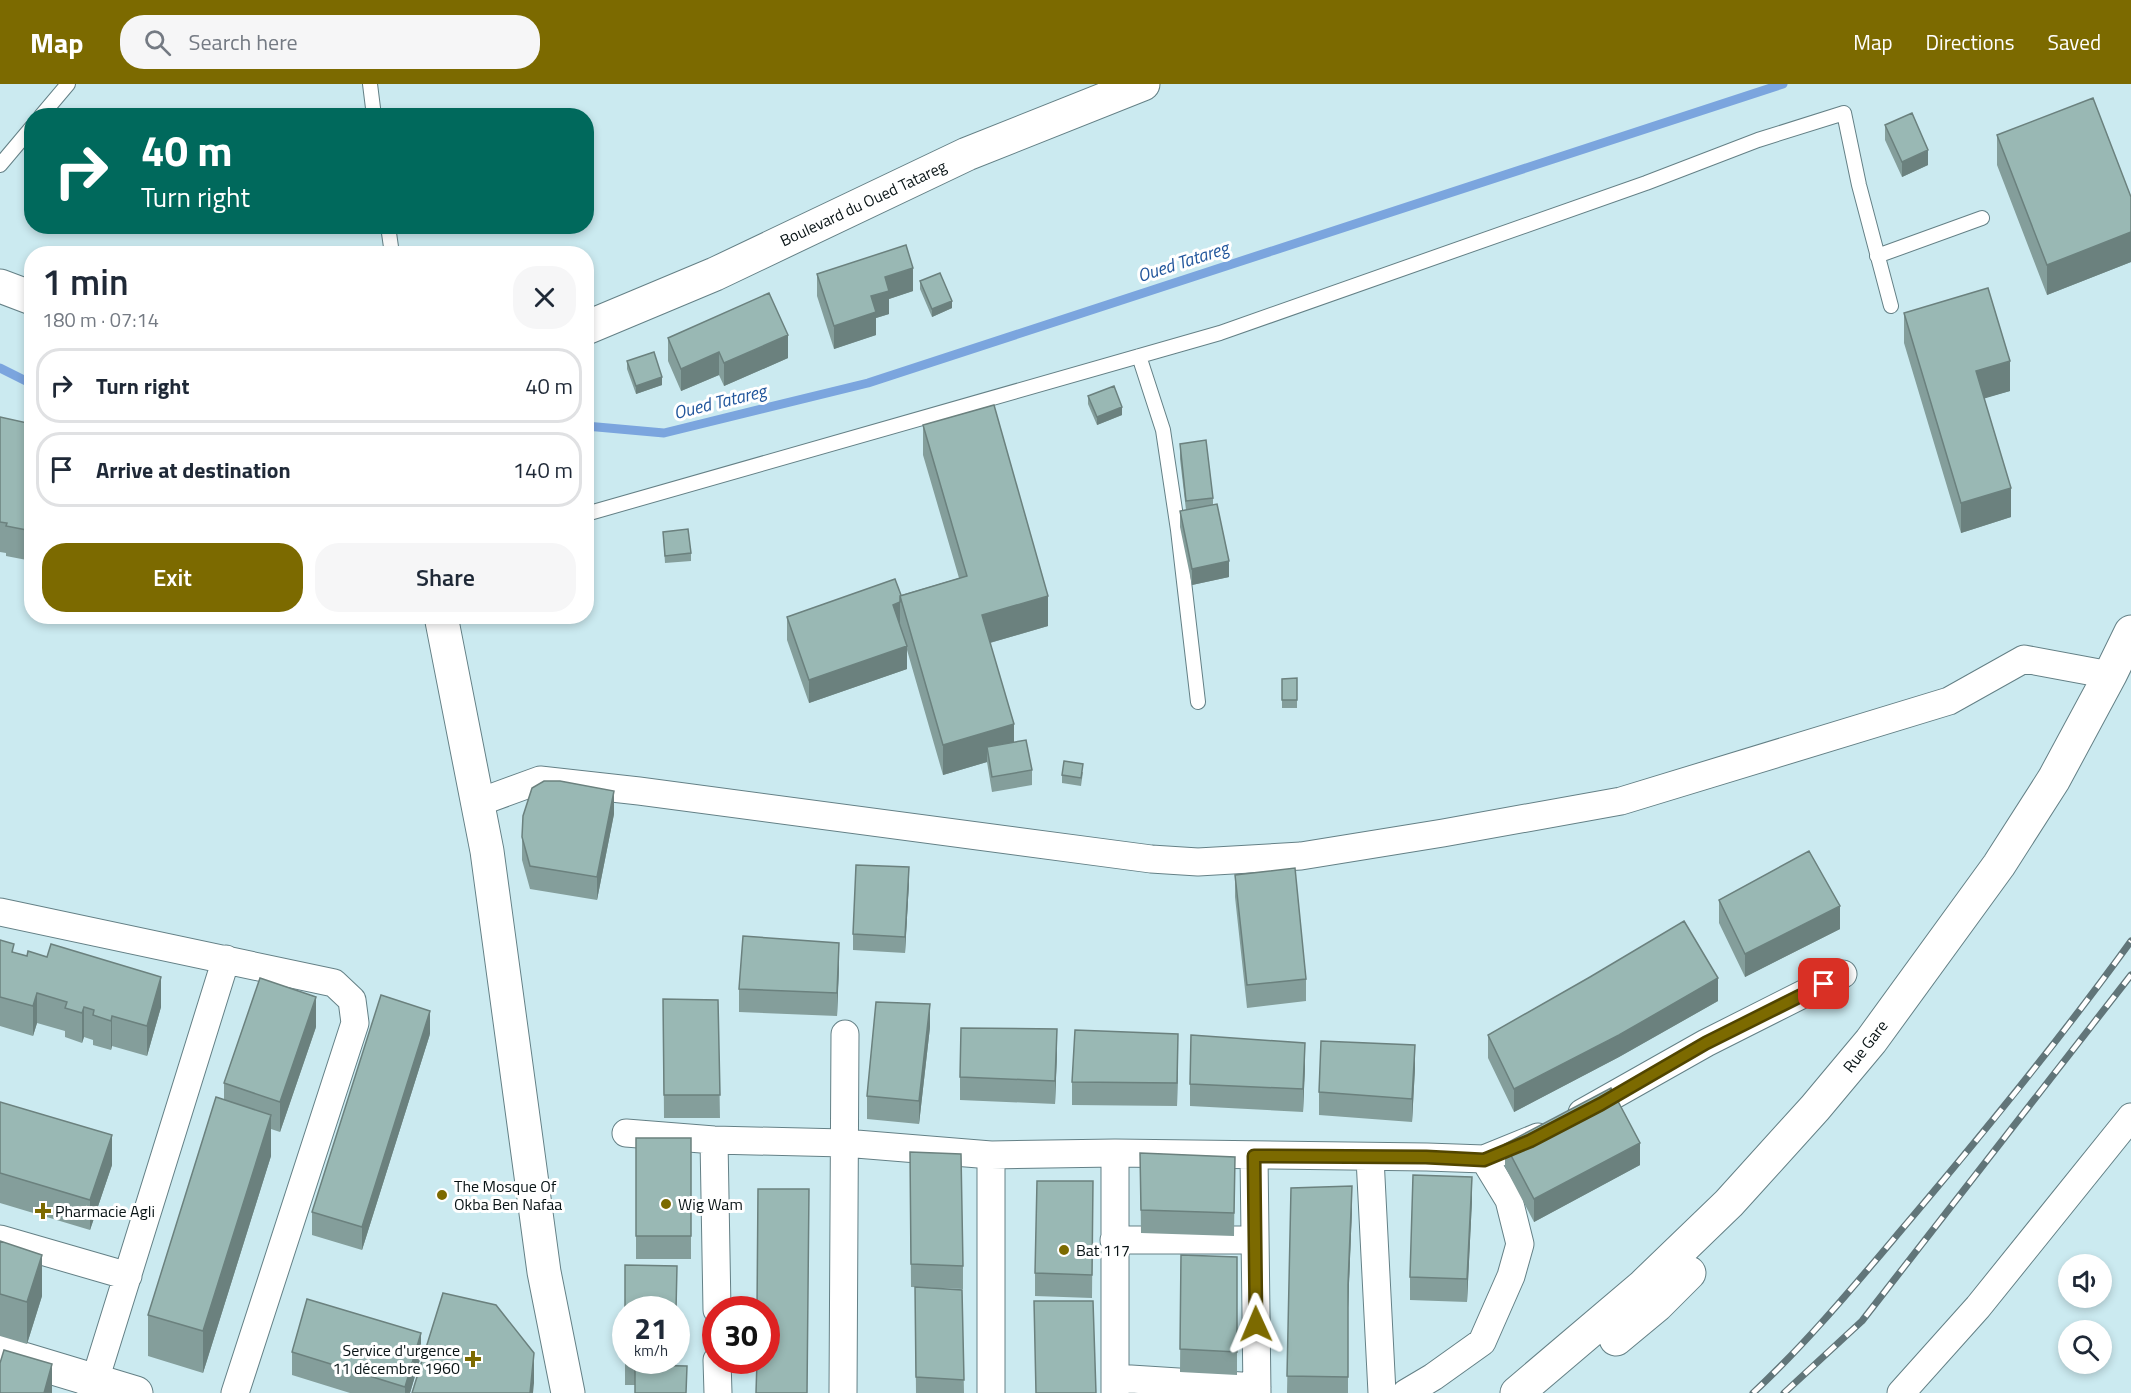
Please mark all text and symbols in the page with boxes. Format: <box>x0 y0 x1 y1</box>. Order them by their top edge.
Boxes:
search box <box>120 15 540 69</box>
text: Map <box>30 21 84 64</box>
text: Search here <box>189 25 298 59</box>
icon: search <box>141 26 174 59</box>
text: Map <box>1853 26 1893 58</box>
text: Directions <box>1926 26 2015 58</box>
text: Saved <box>2048 26 2101 58</box>
text: 40 m <box>141 118 233 182</box>
icon: right <box>42 132 120 210</box>
street label: Boulevard du Oued Tatareg <box>776 154 950 252</box>
text: Turn right <box>141 176 250 217</box>
water label: Oued Tatareg <box>1134 233 1234 289</box>
text: 1 min <box>42 254 129 309</box>
button: close <box>513 266 576 329</box>
text: 180 m · 07:14 <box>42 304 159 335</box>
icon: right <box>45 369 78 402</box>
text: Turn right <box>96 369 190 403</box>
text: 40 m <box>525 369 573 403</box>
water label: Oued Tatareg <box>671 376 771 426</box>
icon: arrive <box>45 453 78 486</box>
text: Arrive at destination <box>96 453 291 487</box>
text: 140 m <box>513 453 573 487</box>
button: Exit <box>42 543 303 612</box>
button: Share <box>315 543 576 612</box>
pin <box>1798 958 1849 1009</box>
icon: arrive <box>1807 967 1840 1000</box>
street label: Rue Gare <box>1837 1014 1893 1078</box>
place label: The Mosque Of Okba Ben Nafaa <box>454 1174 562 1216</box>
marker: The Mosque Of Okba Ben Nafaa <box>435 1188 449 1202</box>
place label: Wig Wam <box>678 1192 743 1216</box>
marker: Wig Wam <box>659 1197 673 1211</box>
place label: Pharmacie Agli <box>55 1199 155 1223</box>
marker: Pharmacie Agli <box>36 1204 50 1218</box>
place label: Bat 117 <box>1076 1238 1130 1262</box>
marker: Bat 117 <box>1057 1243 1071 1257</box>
map controls <box>2058 1254 2112 1374</box>
button: sound <box>2058 1254 2112 1308</box>
position arrow <box>1224 1292 1288 1356</box>
speed limit sign: 30 <box>702 1296 780 1374</box>
text: 21 <box>634 1305 668 1351</box>
button: search <box>2058 1320 2112 1374</box>
place label: Service d'urgence 11 décembre 1960 <box>332 1338 460 1380</box>
text: km/h <box>634 1339 668 1362</box>
marker: Service d'urgence 11 décembre 1960 <box>464 1350 482 1368</box>

